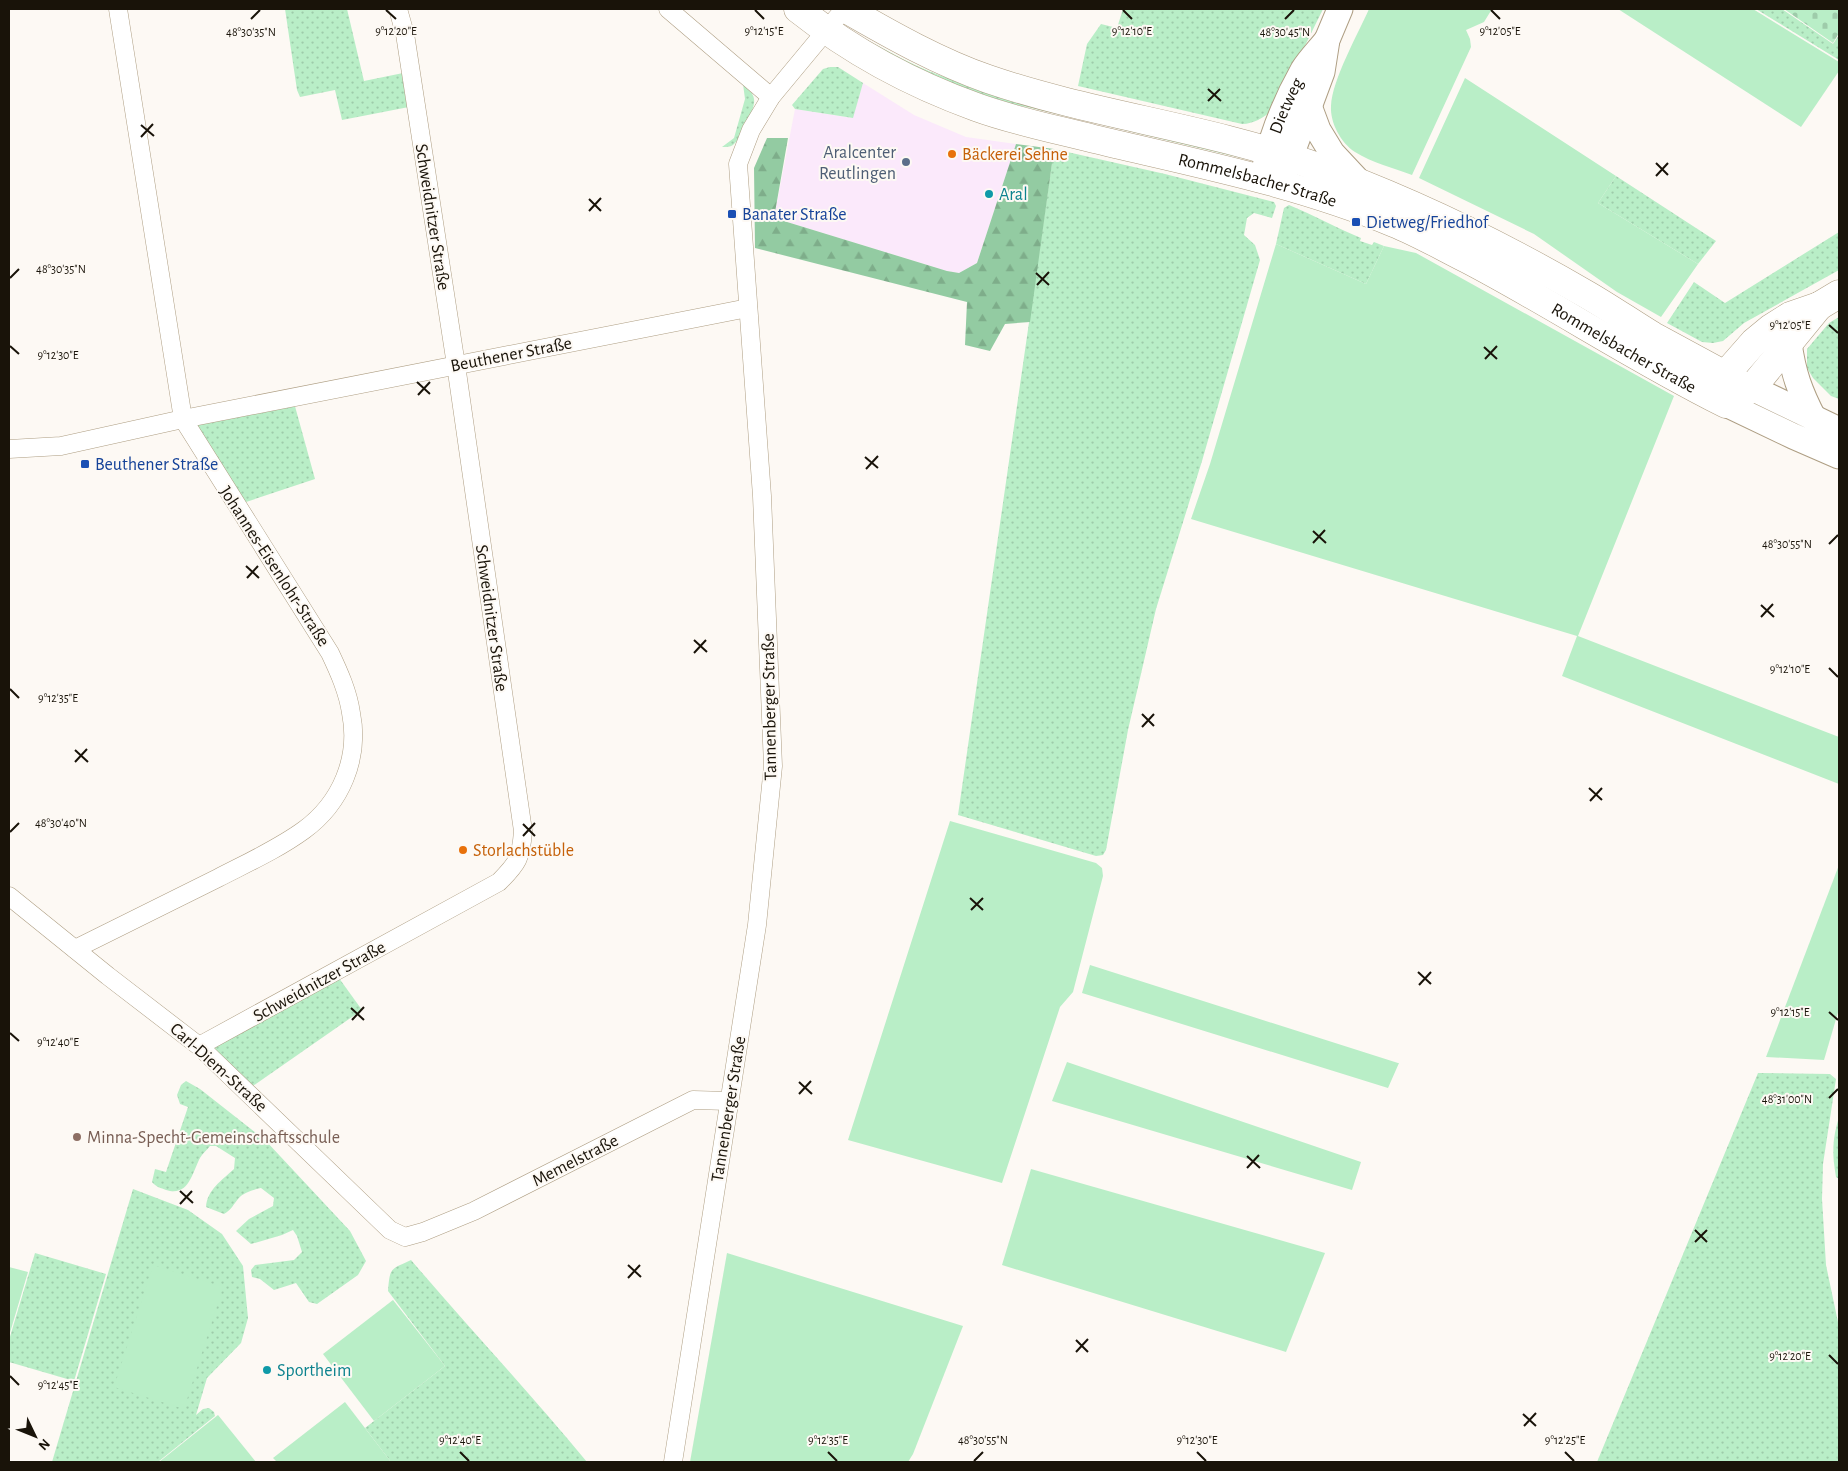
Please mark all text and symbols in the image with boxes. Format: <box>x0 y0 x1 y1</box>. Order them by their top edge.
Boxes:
text: 9°12'20"E <box>375 25 417 37</box>
text: 9°12'15"E <box>744 25 784 37</box>
text: 9°12'10"E <box>1112 25 1152 37</box>
text: 9°12'05"E <box>1479 25 1521 37</box>
text: 48°30'35"N <box>226 26 276 38</box>
text: 48°30'45"N <box>1260 26 1310 38</box>
street label: Dietweg <box>1267 75 1307 136</box>
street label: Schweidnitzer Straße <box>412 143 452 292</box>
place label: Aralcenter Reutlingen <box>819 144 896 183</box>
place label: Bäckerei Sehne <box>962 146 1068 164</box>
marker: Bäckerei Sehne <box>946 148 958 160</box>
street label: Rommelsbacher Straße <box>1176 151 1339 211</box>
marker: Aralcenter Reutlingen <box>900 156 912 168</box>
place label: Aral <box>999 186 1028 204</box>
marker: Aral <box>983 188 995 200</box>
place label: Banater Straße <box>742 206 846 224</box>
marker: Banater Straße <box>726 208 738 220</box>
place label: Dietweg/Friedhof <box>1366 214 1490 232</box>
marker: Dietweg/Friedhof <box>1350 216 1362 228</box>
text: 48°30'35"N <box>36 263 86 275</box>
street label: Rommelsbacher Straße <box>1548 300 1699 397</box>
text: 9°12'05"E <box>1769 319 1811 331</box>
street label: Beuthener Straße <box>449 334 573 376</box>
text: 9°12'30"E <box>37 349 79 361</box>
place label: Beuthener Straße <box>95 456 218 474</box>
marker: Beuthener Straße <box>79 458 91 470</box>
street label: Johannes-Eisenlohr-Straße <box>216 483 333 650</box>
text: 48°30'55"N <box>1762 538 1812 550</box>
street label: Schweidnitzer Straße <box>472 544 510 693</box>
street label: Tannenberger Straße <box>760 633 780 781</box>
text: 9°12'10"E <box>1770 663 1810 675</box>
text: 9°12'35"E <box>38 692 78 704</box>
text: 48°30'40"N <box>35 817 87 829</box>
place label: Storlachstüble <box>473 842 574 860</box>
marker: Storlachstüble <box>457 844 469 856</box>
street label: Schweidnitzer Straße <box>250 938 389 1026</box>
text: 9°12'15"E <box>1770 1006 1810 1018</box>
street label: Carl-Diem-Straße <box>166 1020 270 1116</box>
street label: Tannenberger Straße <box>709 1035 749 1183</box>
text: 9°12'40"E <box>37 1036 79 1048</box>
text: 48°31'00"N <box>1762 1093 1812 1105</box>
place label: Minna-Specht-Gemeinschaftsschule <box>87 1129 340 1147</box>
marker: Minna-Specht-Gemeinschaftsschule <box>71 1131 83 1143</box>
street label: Memelstraße <box>530 1132 621 1190</box>
text: 9°12'20"E <box>1769 1350 1811 1362</box>
place label: Sportheim <box>277 1362 351 1380</box>
marker: Sportheim <box>261 1364 273 1376</box>
text: 9°12'45"E <box>38 1379 79 1391</box>
north arrow <box>10 1411 60 1461</box>
text: 9°12'40"E <box>439 1434 481 1446</box>
text: 9°12'35"E <box>808 1434 848 1446</box>
text: 48°30'55"N <box>958 1434 1008 1446</box>
text: 9°12'30"E <box>1176 1434 1218 1446</box>
text: 9°12'25"E <box>1545 1434 1585 1446</box>
text: N <box>35 1436 52 1453</box>

